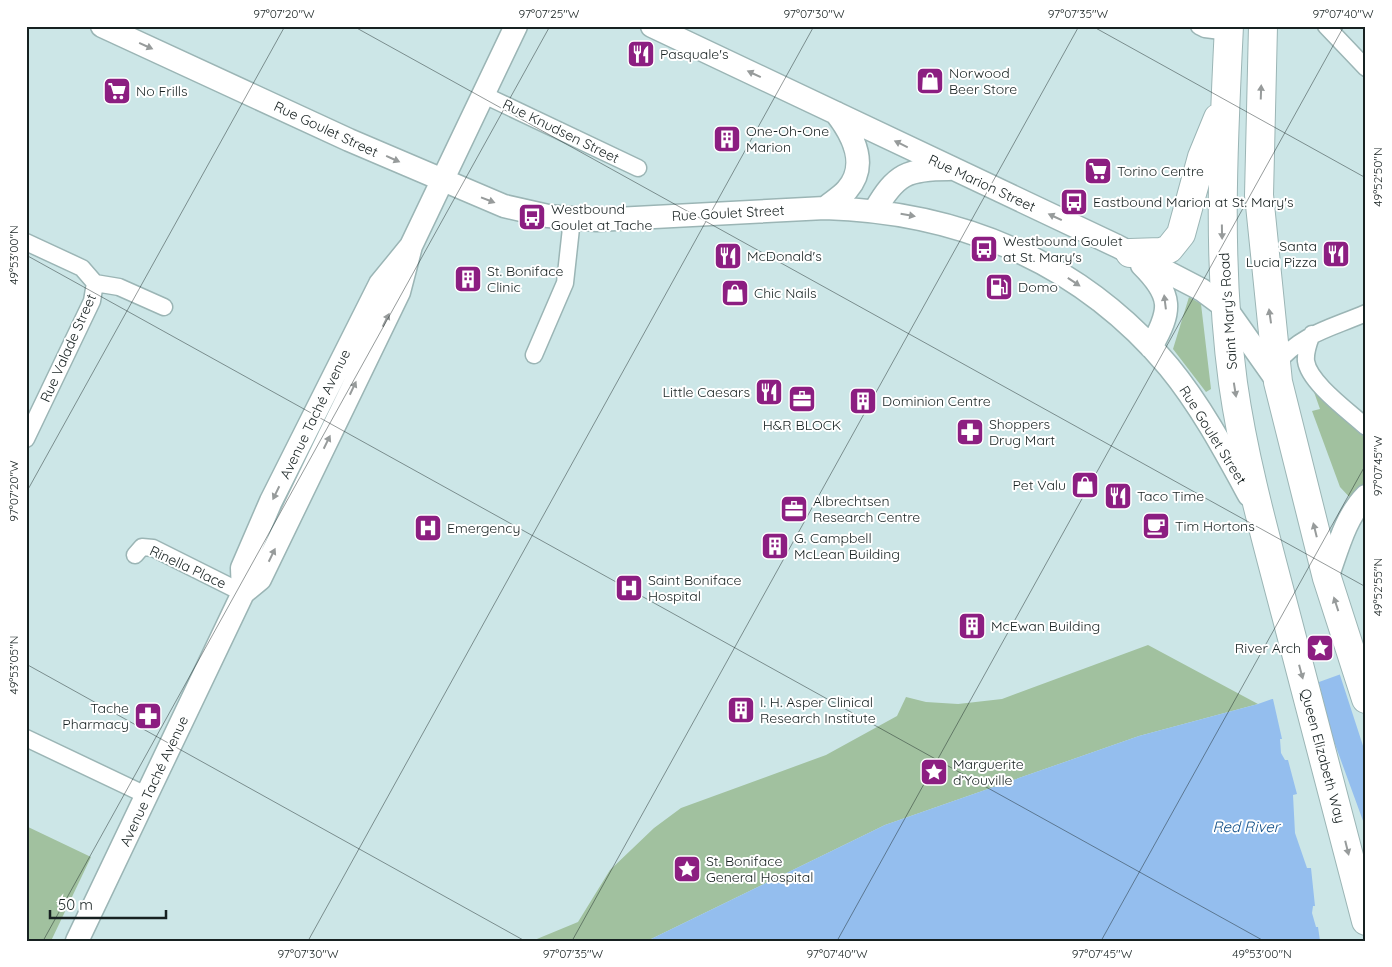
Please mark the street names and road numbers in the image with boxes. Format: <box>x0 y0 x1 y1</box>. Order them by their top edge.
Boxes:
street label: Rue Knudsen Street <box>500 95 622 167</box>
street label: Rue Goulet Street <box>271 97 381 161</box>
street label: Rue Marion Street <box>926 150 1039 216</box>
street label: Rue Goulet Street <box>671 201 785 225</box>
street label: Saint Mary's Road <box>1215 252 1241 370</box>
street label: Rue Valade Street <box>36 291 100 405</box>
street label: Avenue Taché Avenue <box>276 346 354 482</box>
street label: Rue Goulet Street <box>1175 382 1251 488</box>
street label: Rinella Place <box>147 541 229 593</box>
street label: Queen Elizabeth Way <box>1296 687 1350 825</box>
street label: Avenue Taché Avenue <box>116 713 192 849</box>

